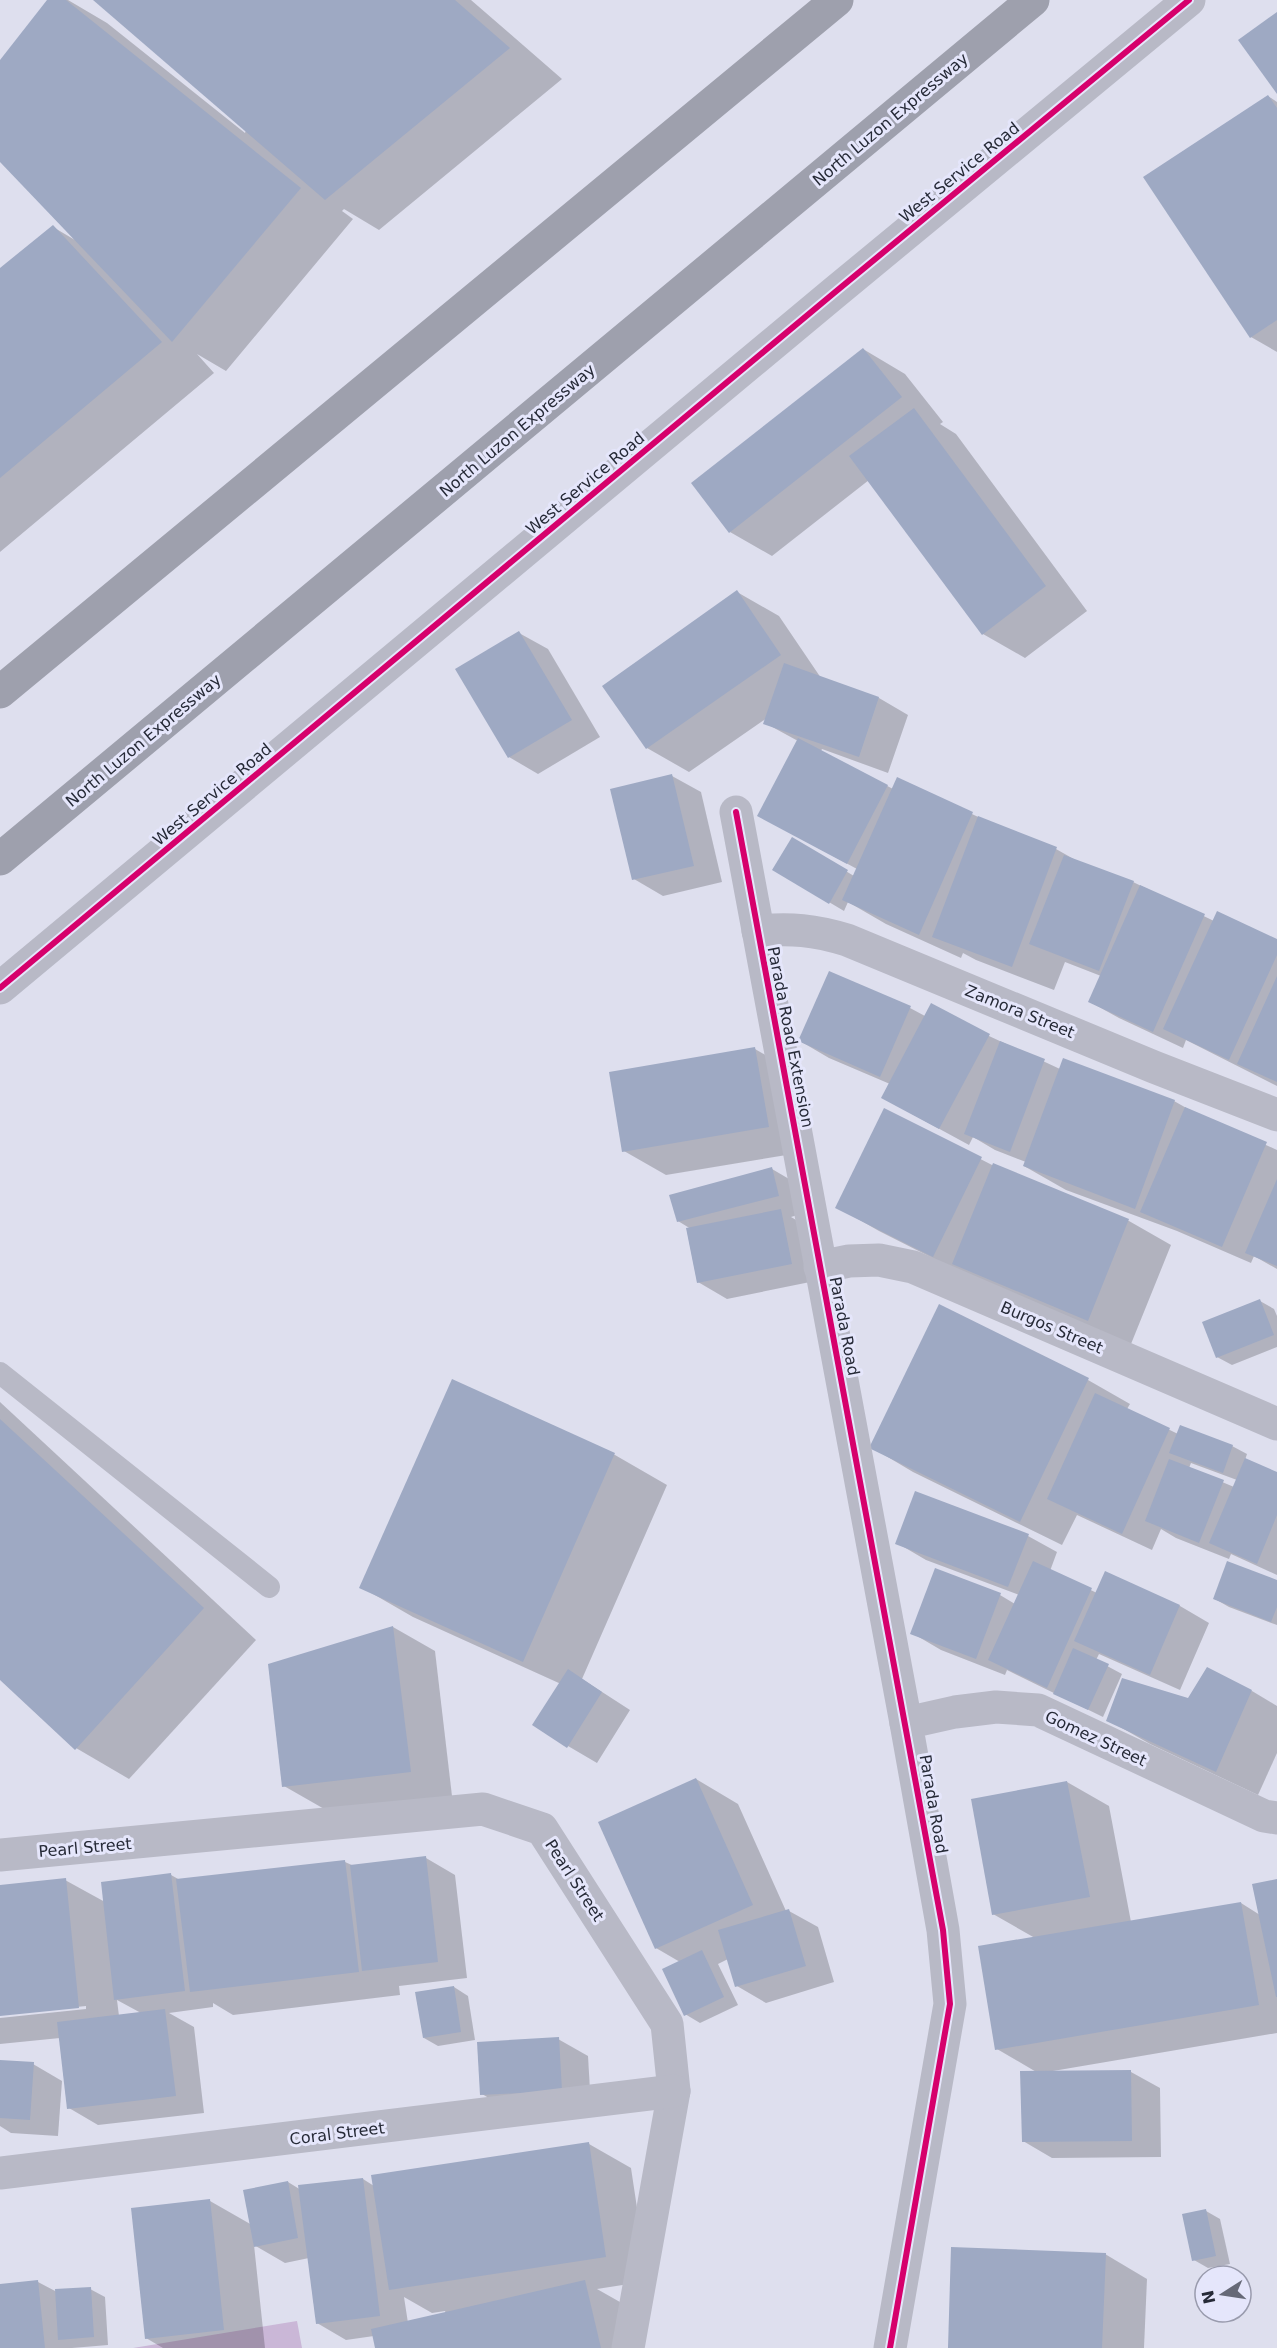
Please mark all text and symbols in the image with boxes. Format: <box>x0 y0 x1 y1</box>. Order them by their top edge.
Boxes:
street label: North Luzon Expressway <box>809 49 972 190</box>
street label: West Service Road <box>896 118 1023 227</box>
street label: North Luzon Expressway <box>436 360 599 501</box>
street label: West Service Road <box>522 428 648 538</box>
street label: North Luzon Expressway <box>62 670 225 811</box>
street label: West Service Road <box>149 739 275 849</box>
street label: Parada Road Extension <box>764 945 817 1129</box>
street label: Zamora Street <box>962 981 1077 1042</box>
street label: Parada Road <box>826 1275 863 1377</box>
street label: Burgos Street <box>998 1297 1106 1358</box>
street label: Gomez Street <box>1042 1707 1150 1770</box>
street label: Parada Road <box>915 1753 952 1855</box>
street label: Pearl Street <box>38 1834 132 1861</box>
street label: Pearl Street <box>541 1836 608 1925</box>
street label: Coral Street <box>289 2118 386 2149</box>
north arrow <box>1193 2264 1253 2324</box>
text: N <box>1198 2288 1220 2306</box>

